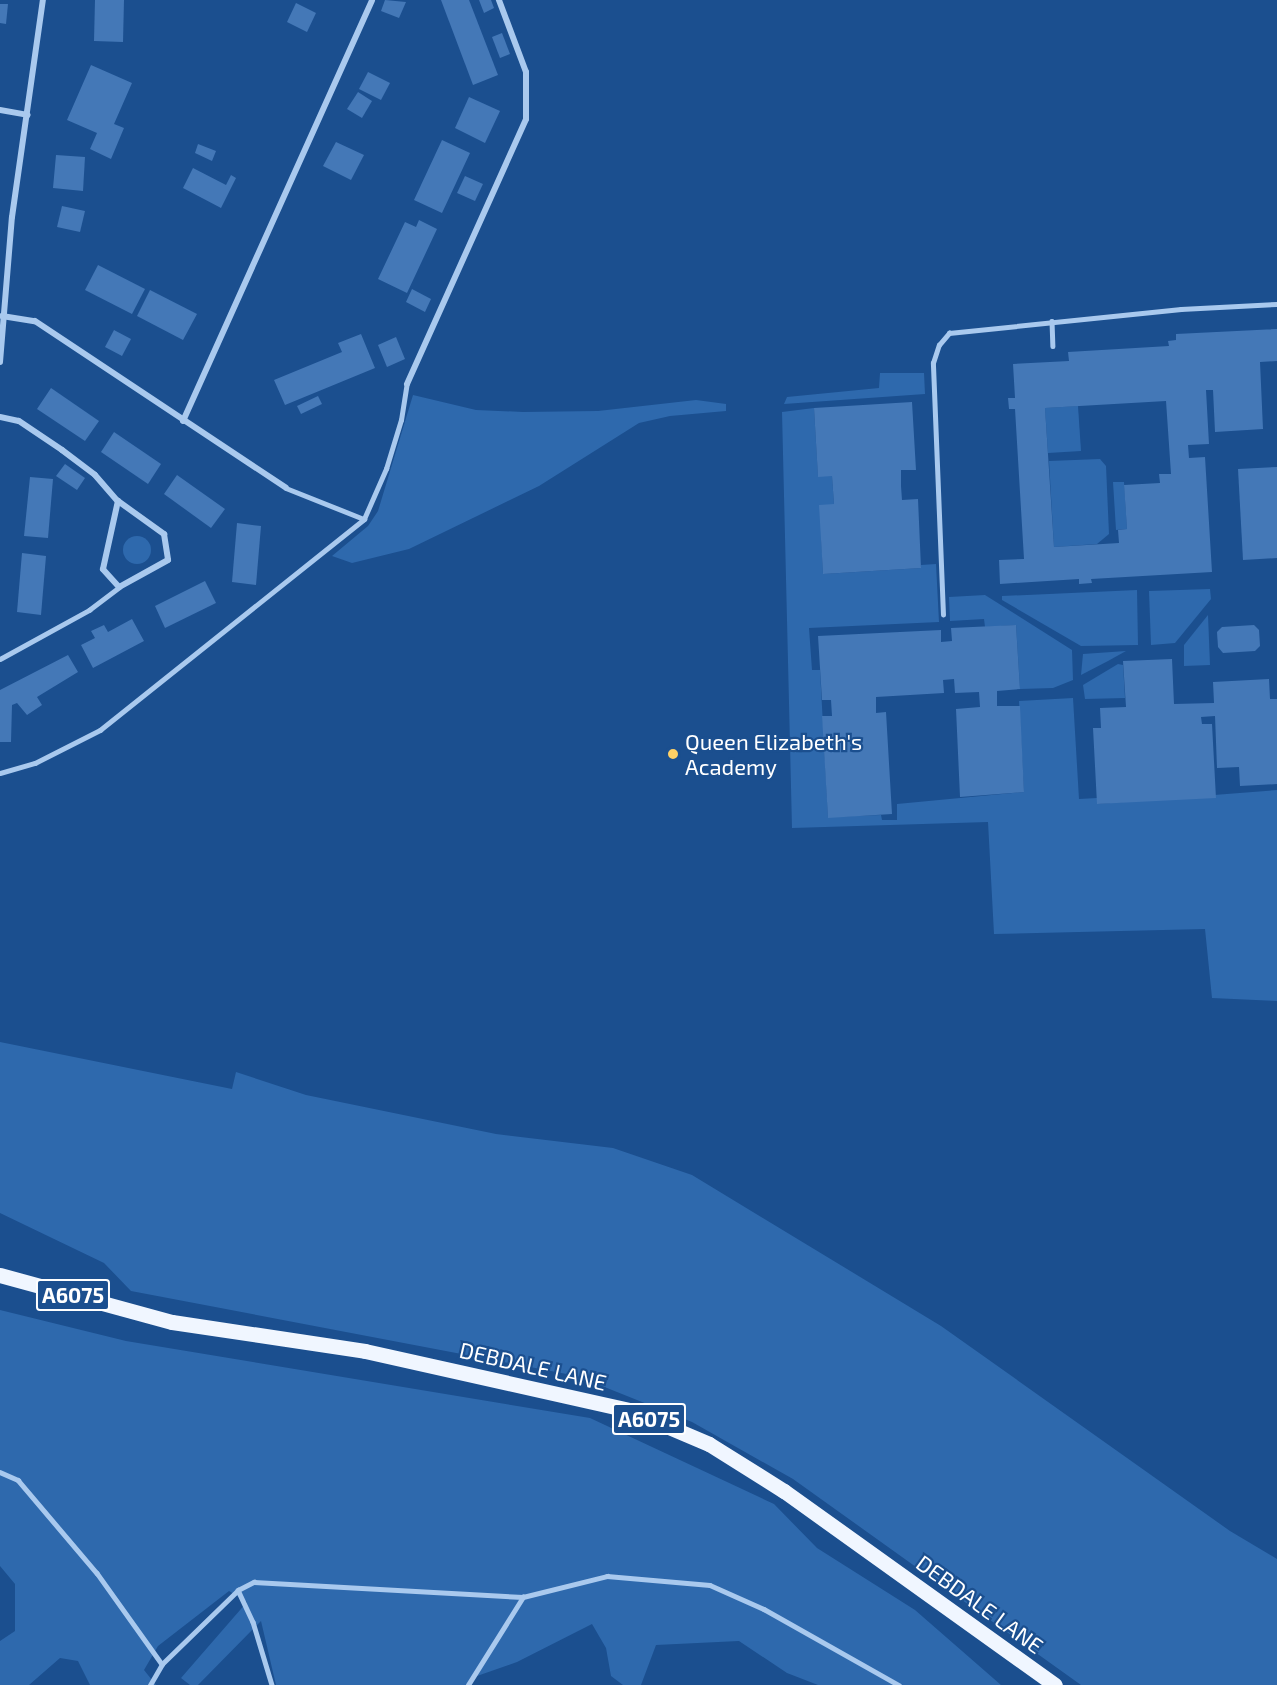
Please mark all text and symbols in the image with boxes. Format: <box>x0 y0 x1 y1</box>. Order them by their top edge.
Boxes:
place label: Queen Elizabeth's Academy <box>685 728 862 780</box>
marker: Queen Elizabeth's Academy <box>666 747 680 761</box>
road number: A6075 <box>36 1277 110 1313</box>
street label: DEBDALE LANE <box>457 1336 609 1396</box>
road number: A6075 <box>612 1401 686 1437</box>
street label: DEBDALE LANE <box>912 1549 1048 1659</box>

